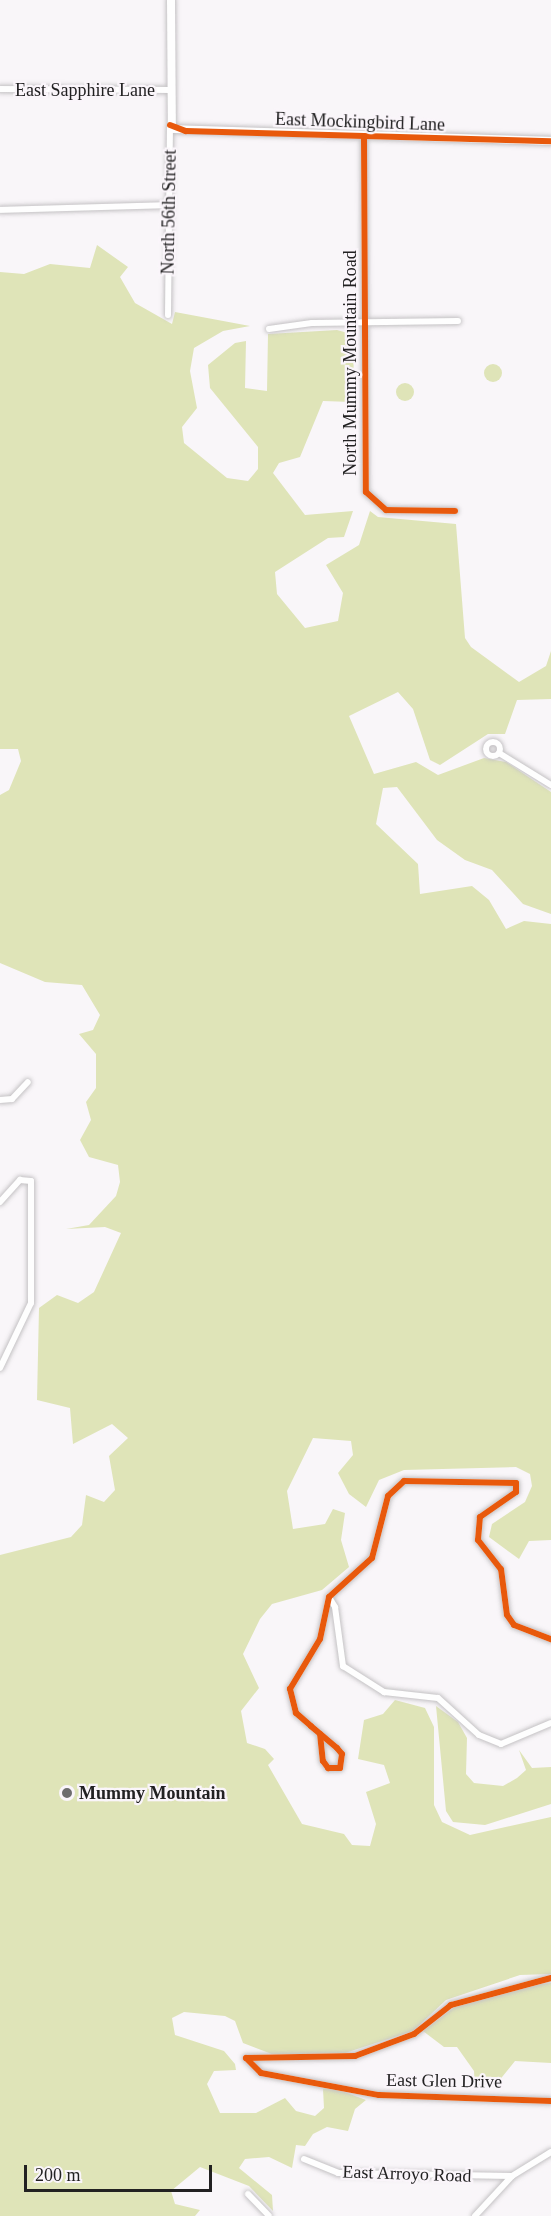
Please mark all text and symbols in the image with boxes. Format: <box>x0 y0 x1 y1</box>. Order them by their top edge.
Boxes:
street label: East Sapphire Lane <box>15 79 155 101</box>
street label: East Mockingbird Lane <box>275 108 445 136</box>
street label: North 56th Street <box>157 149 181 275</box>
street label: North Mummy Mountain Road <box>339 250 361 476</box>
place label: Mummy Mountain <box>79 1782 226 1804</box>
marker: Mummy Mountain <box>60 1786 74 1800</box>
street label: East Glen Drive <box>386 2069 502 2093</box>
scale bar <box>27 2153 214 2191</box>
street label: East Arroyo Road <box>342 2161 472 2187</box>
text: 200 m <box>35 2165 81 2185</box>

